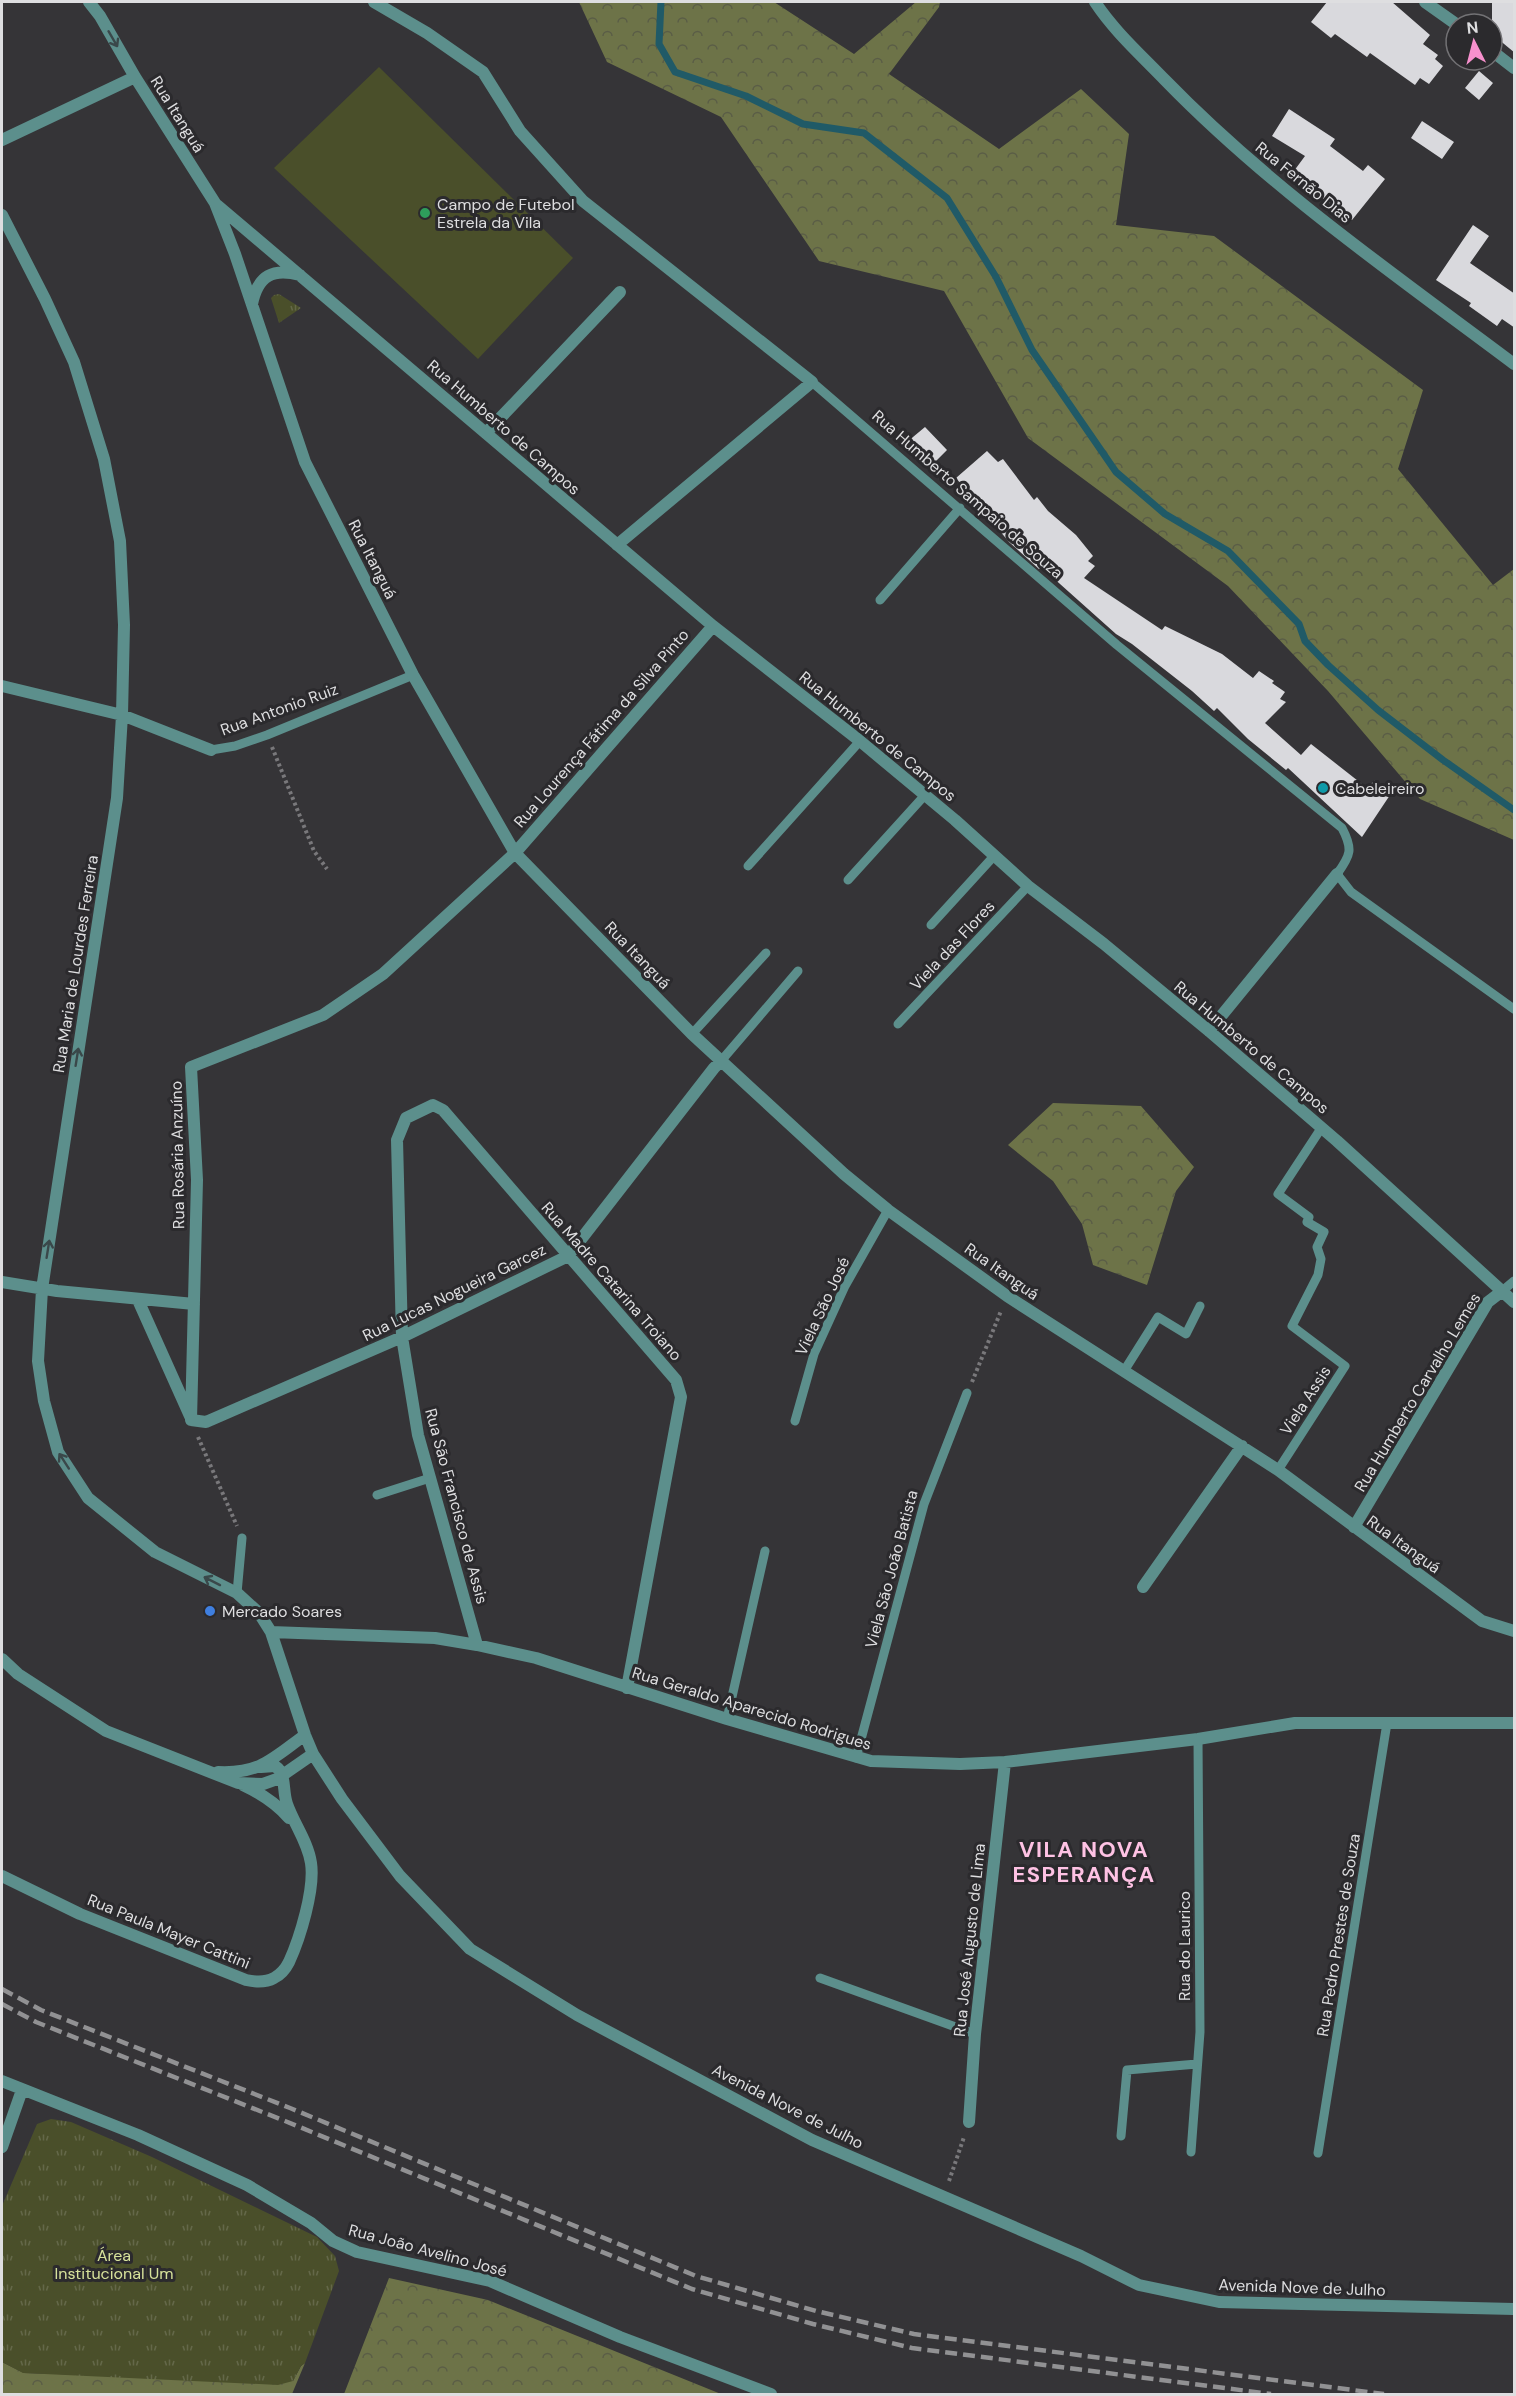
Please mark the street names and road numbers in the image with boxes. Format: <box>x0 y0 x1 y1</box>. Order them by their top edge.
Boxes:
street label: Rua Itanguá <box>146 72 209 156</box>
street label: Rua Fernão Dias <box>1251 137 1356 228</box>
street label: Rua Humberto de Campos <box>423 355 585 500</box>
street label: Rua Humberto Sampaio de Souza <box>868 406 1068 583</box>
street label: Rua Itanguá <box>344 516 402 602</box>
street label: Rua Lourença Fátima da Silva Pinto <box>509 625 694 832</box>
street label: Rua Humberto de Campos <box>795 667 961 806</box>
street label: Rua Antonio Ruiz <box>218 678 341 740</box>
street label: Rua Maria de Lourdes Ferreira <box>48 854 103 1074</box>
street label: Viela das Flores <box>905 896 999 995</box>
street label: Rua Itanguá <box>600 917 675 994</box>
street label: Rua Humberto de Campos <box>1170 976 1334 1118</box>
street label: Rua Rosária Anzuíno <box>166 1081 189 1229</box>
street label: Rua Madre Catarina Troiano <box>537 1197 686 1365</box>
street label: Rua Itanguá <box>960 1238 1043 1305</box>
street label: Rua Lucas Nogueira Garcez <box>359 1239 549 1346</box>
street label: Viela São José <box>790 1254 854 1359</box>
street label: Rua Humberto Carvalho Lemes <box>1350 1289 1485 1496</box>
street label: Viela Assis <box>1275 1362 1336 1439</box>
street label: Rua São Francisco de Assis <box>420 1406 493 1606</box>
street label: Viela São João Batista <box>860 1488 923 1650</box>
street label: Rua Itanguá <box>1363 1511 1445 1578</box>
street label: Rua Geraldo Aparecido Rodrigues <box>630 1662 874 1755</box>
street label: Rua Pedro Prestes de Souza <box>1312 1832 1365 2038</box>
street label: Rua José Augusto de Lima <box>949 1842 990 2038</box>
street label: Rua Paula Mayer Cattini <box>84 1889 253 1974</box>
street label: Rua do Laurico <box>1174 1891 1195 2001</box>
street label: Avenida Nove de Julho <box>708 2059 867 2154</box>
street label: Rua João Avelino José <box>346 2219 510 2282</box>
street label: Avenida Nove de Julho <box>1218 2274 1386 2301</box>

